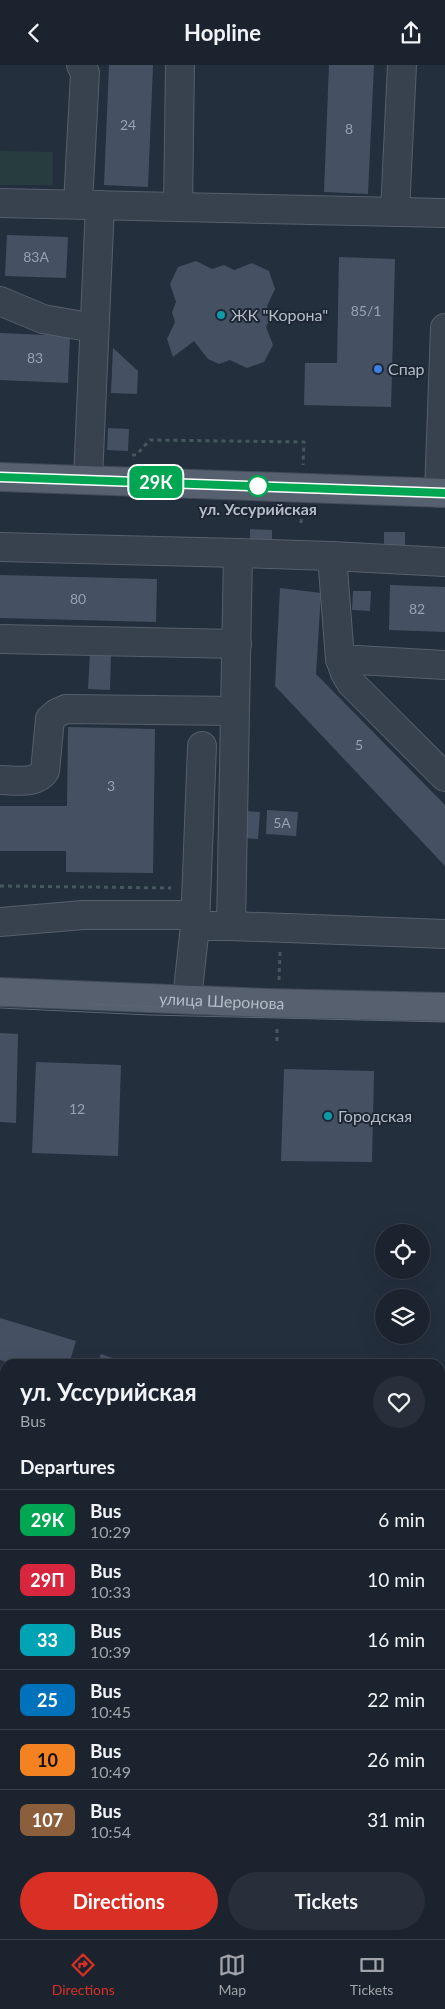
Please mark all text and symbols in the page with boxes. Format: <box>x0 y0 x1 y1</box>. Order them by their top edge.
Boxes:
icon: back <box>20 19 48 47</box>
text: Hopline <box>184 19 261 46</box>
icon: share <box>397 19 425 47</box>
house number: 24 <box>120 116 136 133</box>
house number: 8 <box>345 120 353 137</box>
house number: 83А <box>23 248 49 265</box>
house number: 85/1 <box>351 302 381 319</box>
place label: ЖК "Корона" <box>231 305 328 324</box>
marker: ЖК "Корона" <box>215 309 227 321</box>
house number: 83 <box>27 349 43 366</box>
place label: Спар <box>388 359 425 378</box>
marker: Спар <box>372 363 384 375</box>
line badge: 29К <box>127 466 185 498</box>
text: 29К <box>139 471 173 493</box>
marker: ул. Уссурийская <box>247 475 269 497</box>
place label: ул. Уссурийская <box>199 499 317 518</box>
house number: 80 <box>70 590 86 607</box>
house number: 82 <box>409 600 425 617</box>
house number: 5 <box>355 736 363 753</box>
house number: 3 <box>107 777 115 794</box>
house number: 5А <box>273 814 291 831</box>
street label: улица Шеронова <box>159 989 285 1012</box>
house number: 12 <box>69 1100 85 1117</box>
place label: Городская <box>338 1106 412 1125</box>
marker: Городская <box>322 1110 334 1122</box>
map controls <box>375 1224 430 1344</box>
button: locate <box>375 1224 430 1279</box>
button: layers <box>375 1289 430 1344</box>
button: heart <box>373 1376 425 1428</box>
text: ул. Уссурийская <box>20 1377 197 1406</box>
text: Bus <box>20 1411 46 1430</box>
text: Departures <box>20 1455 115 1478</box>
text: Bus <box>90 1499 121 1522</box>
text: 6 min <box>378 1508 425 1531</box>
text: 29К <box>31 1509 64 1531</box>
text: 10:29 <box>90 1522 131 1541</box>
text: Bus <box>90 1559 121 1582</box>
text: 10 min <box>367 1568 425 1591</box>
text: 29П <box>30 1569 65 1591</box>
text: 10:33 <box>90 1582 131 1601</box>
text: Bus <box>90 1619 121 1642</box>
text: 16 min <box>367 1628 425 1651</box>
text: 33 <box>37 1629 58 1651</box>
text: 10:39 <box>90 1642 131 1661</box>
text: Bus <box>90 1679 121 1702</box>
text: 22 min <box>367 1688 425 1711</box>
text: 25 <box>37 1689 58 1711</box>
text: 10:45 <box>90 1702 131 1721</box>
text: Bus <box>90 1739 121 1762</box>
text: 26 min <box>367 1748 425 1771</box>
text: 10 <box>37 1749 58 1771</box>
text: 10:49 <box>90 1762 131 1781</box>
text: Bus <box>90 1799 121 1822</box>
text: 31 min <box>367 1808 425 1831</box>
text: 107 <box>32 1809 63 1831</box>
text: 10:54 <box>90 1822 131 1841</box>
button: Directions <box>20 1872 218 1930</box>
button: Tickets <box>228 1872 425 1930</box>
tab: Directions <box>52 1951 115 1998</box>
tab: Map <box>218 1951 246 1998</box>
tab: Tickets <box>350 1951 393 1998</box>

